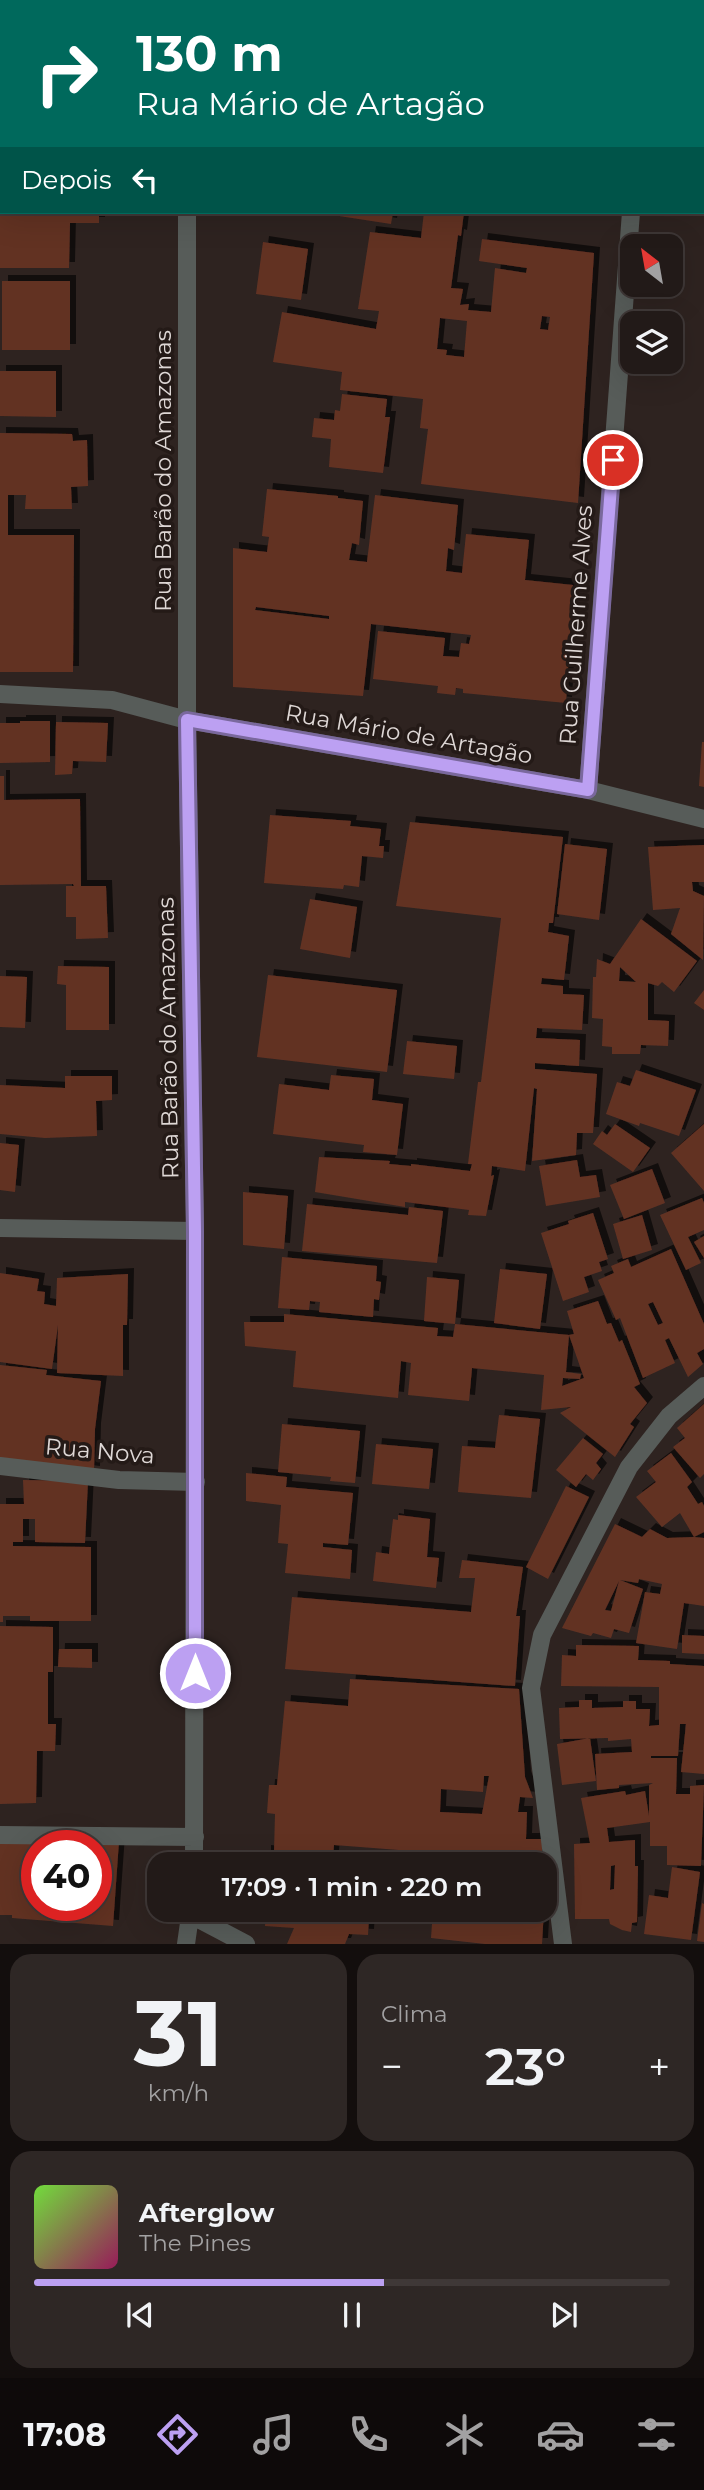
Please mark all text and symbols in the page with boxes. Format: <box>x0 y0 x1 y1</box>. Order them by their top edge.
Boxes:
text: 130 m <box>136 24 283 83</box>
icon: right <box>21 28 112 119</box>
text: Rua Mário de Artagão <box>136 84 485 123</box>
icon: left <box>126 161 164 199</box>
text: Depois <box>21 164 112 196</box>
north arrow <box>620 234 682 298</box>
map controls <box>620 234 683 374</box>
button: layers <box>620 311 683 374</box>
street label: Rua Barão do Amazonas <box>149 330 177 612</box>
pin <box>583 430 643 490</box>
icon: arrive <box>594 441 632 479</box>
street label: Rua Guilherme Alves <box>554 504 598 746</box>
street label: Rua Mário de Artagão <box>283 698 535 770</box>
street label: Rua Barão do Amazonas <box>152 897 184 1179</box>
street label: Rua Nova <box>44 1432 156 1470</box>
position arrow <box>158 1636 232 1710</box>
speed limit sign: 40 <box>21 1830 112 1921</box>
text: 17:09 · 1 min · 220 m <box>222 1871 482 1903</box>
text: 31 <box>134 1978 223 2089</box>
text: Clima <box>381 2000 448 2028</box>
text: 23° <box>485 2035 566 2098</box>
text: − <box>381 2043 403 2090</box>
text: + <box>648 2043 670 2090</box>
text: km/h <box>148 2079 209 2107</box>
text: Afterglow <box>139 2197 274 2229</box>
text: The Pines <box>139 2229 251 2257</box>
icon: previous <box>121 2296 159 2334</box>
icon: pause <box>333 2296 371 2334</box>
icon: next <box>545 2296 583 2334</box>
icon: directions <box>153 2410 202 2459</box>
icon: music <box>249 2410 298 2459</box>
icon: phone <box>344 2410 393 2459</box>
icon: climate <box>440 2410 489 2459</box>
icon: car <box>536 2410 585 2459</box>
icon: filters <box>632 2410 681 2459</box>
text: 17:08 <box>23 2415 106 2454</box>

